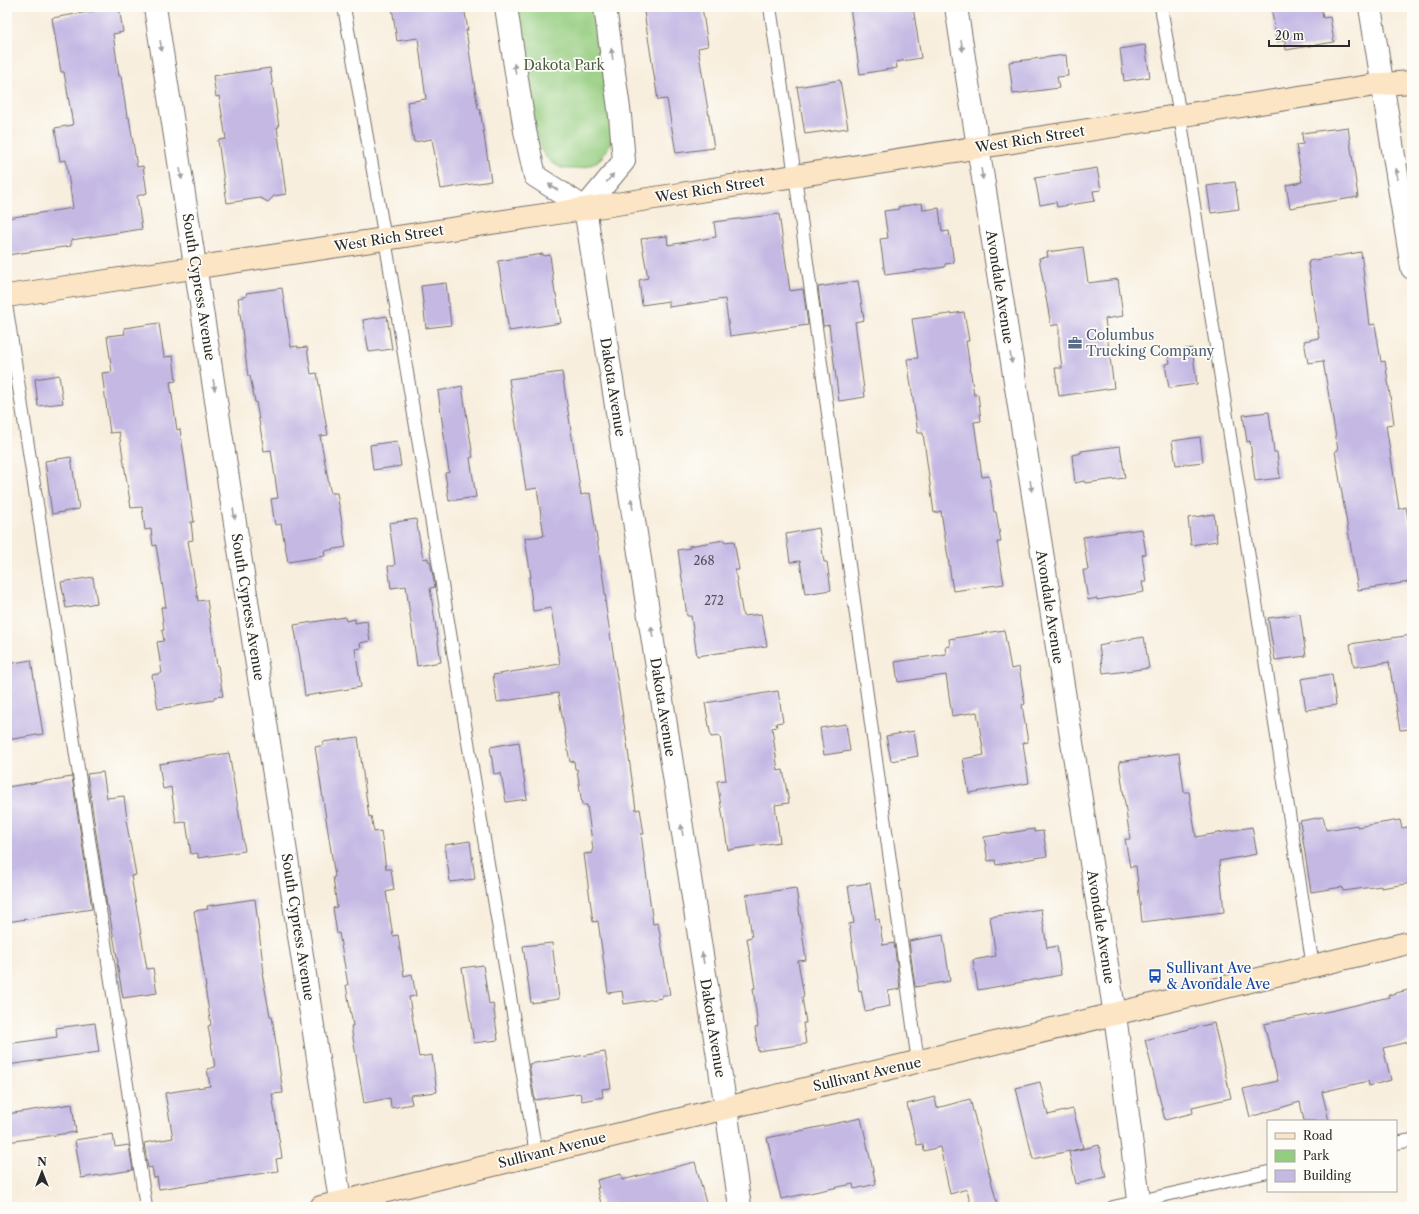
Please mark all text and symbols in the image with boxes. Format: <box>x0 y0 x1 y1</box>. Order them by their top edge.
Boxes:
scale bar <box>1269 22 1349 48</box>
text: 20 m <box>1275 28 1304 43</box>
one-way arrow <box>158 39 164 52</box>
one-way arrow <box>959 39 965 52</box>
one-way arrow <box>609 48 615 60</box>
park label: Dakota Park <box>523 56 605 74</box>
one-way arrow <box>512 63 518 75</box>
street label: West Rich Street <box>973 121 1086 157</box>
one-way arrow <box>178 168 184 180</box>
one-way arrow <box>979 168 985 180</box>
one-way arrow <box>1394 168 1400 180</box>
street label: West Rich Street <box>653 171 766 207</box>
one-way arrow <box>606 173 615 184</box>
one-way arrow <box>547 183 558 191</box>
street label: South Cypress Avenue <box>178 212 220 362</box>
street label: West Rich Street <box>332 220 445 256</box>
street label: Avondale Avenue <box>982 228 1018 345</box>
place label: Columbus Trucking Company <box>1086 326 1215 360</box>
office icon: Columbus Trucking Company <box>1067 335 1083 351</box>
street label: Dakota Avenue <box>596 336 630 438</box>
one-way arrow <box>1008 352 1014 364</box>
one-way arrow <box>211 379 217 391</box>
one-way arrow <box>1028 480 1034 492</box>
one-way arrow <box>628 498 634 510</box>
one-way arrow <box>231 508 237 520</box>
street label: South Cypress Avenue <box>227 532 269 682</box>
street label: Avondale Avenue <box>1032 548 1068 665</box>
house number: 268 <box>693 553 715 568</box>
house number: 272 <box>704 593 724 608</box>
one-way arrow <box>649 626 655 638</box>
street label: Dakota Avenue <box>646 656 680 758</box>
one-way arrow <box>679 824 685 836</box>
street label: South Cypress Avenue <box>277 852 319 1002</box>
street label: Avondale Avenue <box>1083 868 1119 985</box>
one-way arrow <box>699 952 705 965</box>
place label: Sullivant Ave & Avondale Ave <box>1166 959 1270 993</box>
bus stop icon: Sullivant Ave & Avondale Ave <box>1147 968 1163 984</box>
street label: Dakota Avenue <box>696 977 730 1079</box>
street label: Sullivant Avenue <box>811 1053 923 1095</box>
legend <box>1267 1120 1397 1192</box>
street label: Sullivant Avenue <box>496 1128 608 1172</box>
text: Road <box>1303 1128 1333 1143</box>
text: Park <box>1303 1148 1330 1163</box>
north arrow <box>22 1152 62 1192</box>
text: N <box>37 1155 47 1169</box>
text: Building <box>1303 1168 1351 1183</box>

